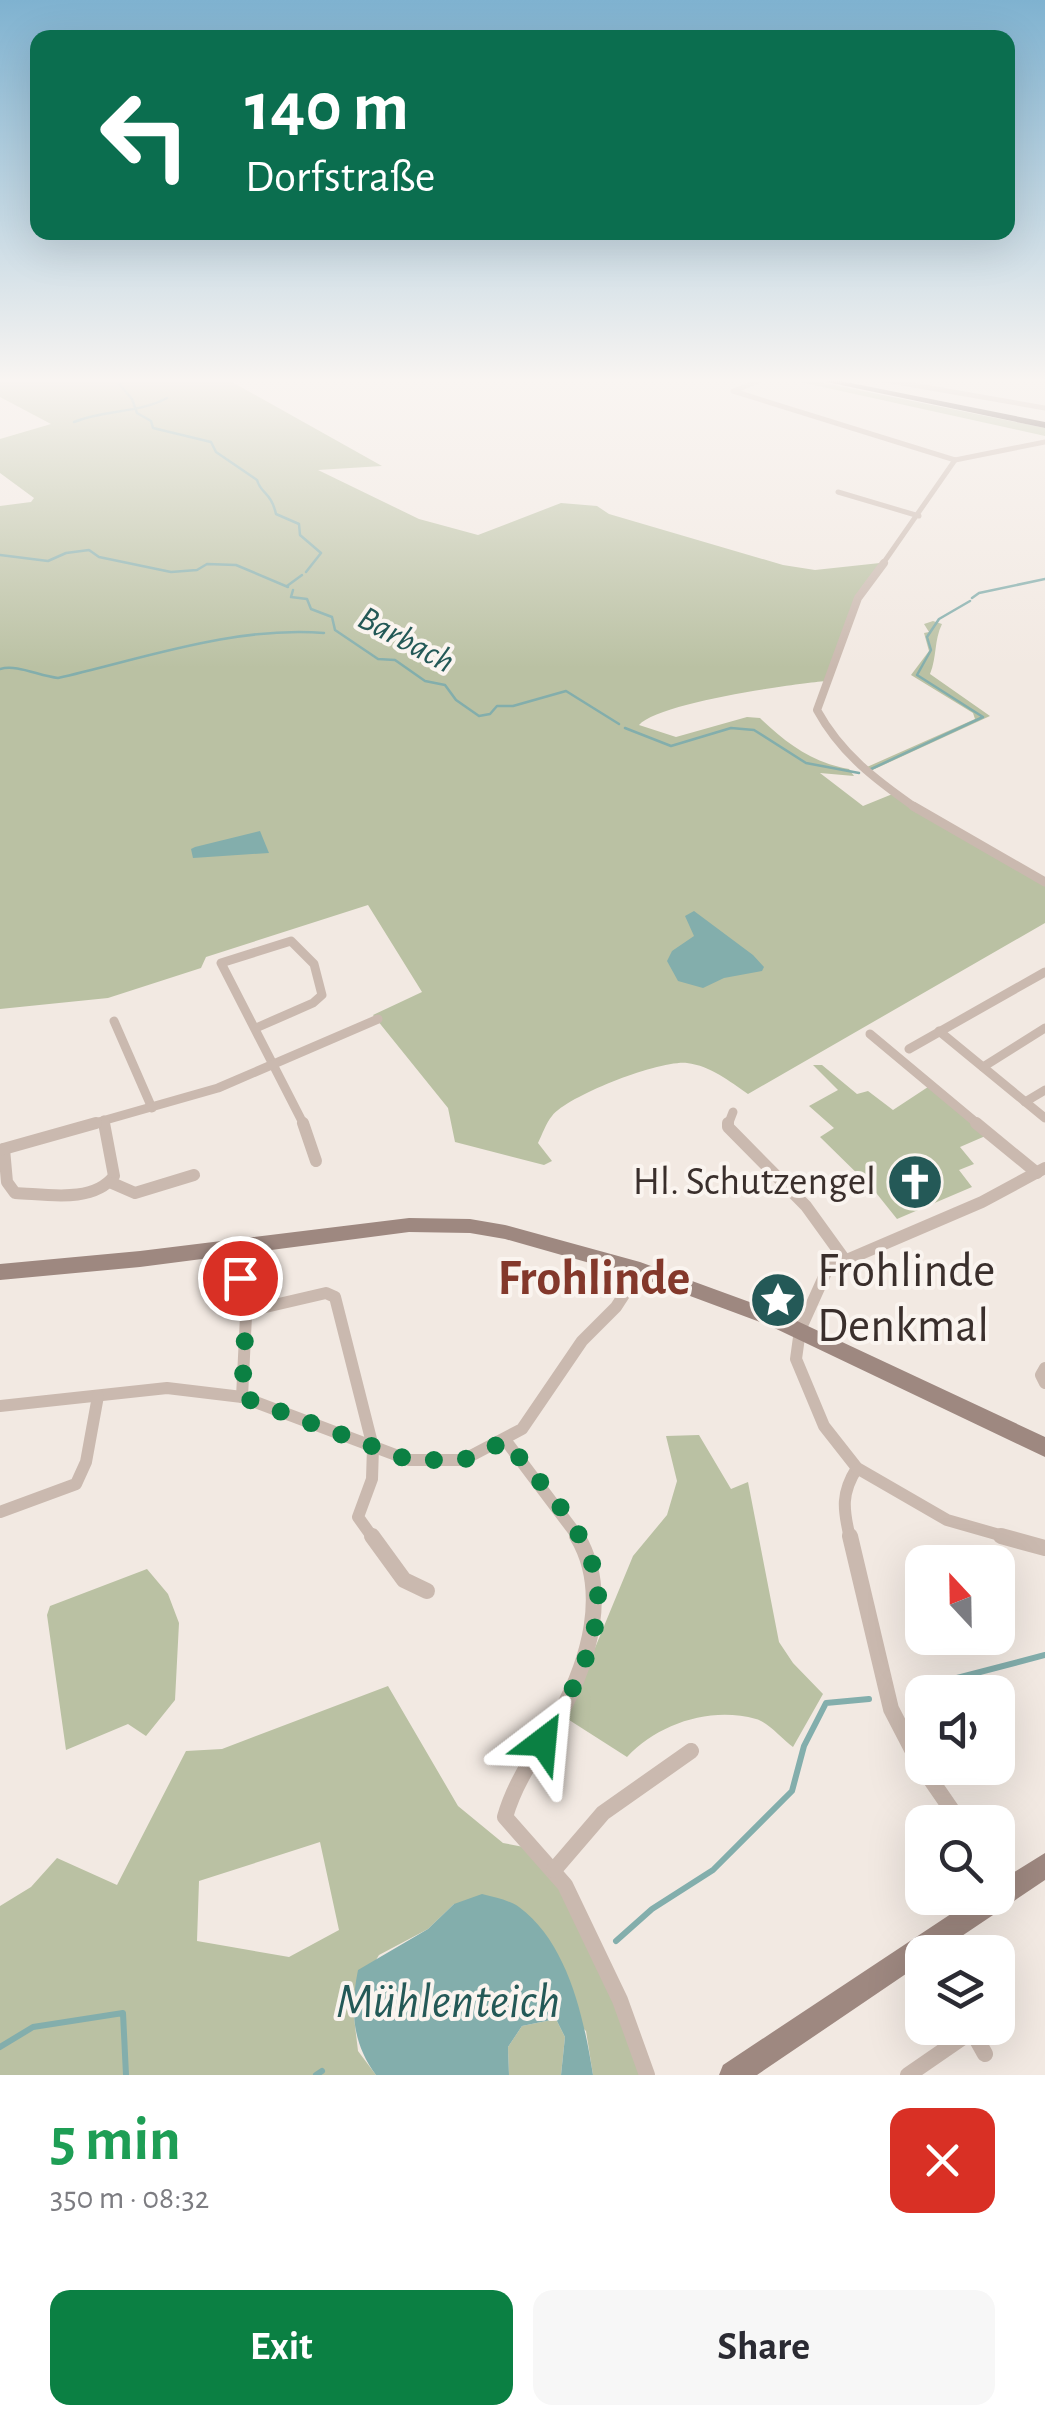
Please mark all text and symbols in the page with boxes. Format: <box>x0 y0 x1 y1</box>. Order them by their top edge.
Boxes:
icon: left <box>80 70 210 200</box>
text: 140 m <box>245 73 409 143</box>
text: Dorfstraße <box>245 155 435 200</box>
water label: Barbach <box>352 600 460 680</box>
church icon: Hl. Schutzengel <box>885 1152 945 1212</box>
place label: Hl. Schutzengel <box>633 1162 876 1202</box>
pin <box>198 1236 283 1321</box>
place label: Frohlinde Denkmal <box>817 1248 995 1351</box>
icon: arrive <box>213 1251 268 1306</box>
district label: Frohlinde <box>498 1254 690 1304</box>
place icon: Frohlinde Denkmal <box>748 1270 808 1330</box>
north arrow <box>905 1545 1015 1655</box>
map controls <box>905 1545 1015 2045</box>
button: sound <box>905 1675 1015 1785</box>
position arrow <box>491 1690 595 1794</box>
button: search <box>905 1805 1015 1915</box>
button: layers <box>905 1935 1015 2045</box>
water label: Mühlenteich <box>336 1977 560 2027</box>
button: close <box>890 2108 995 2213</box>
text: 5 min <box>50 2111 181 2171</box>
text: 350 m · 08:32 <box>50 2182 209 2214</box>
button: Exit <box>50 2290 513 2405</box>
button: Share <box>533 2290 995 2405</box>

